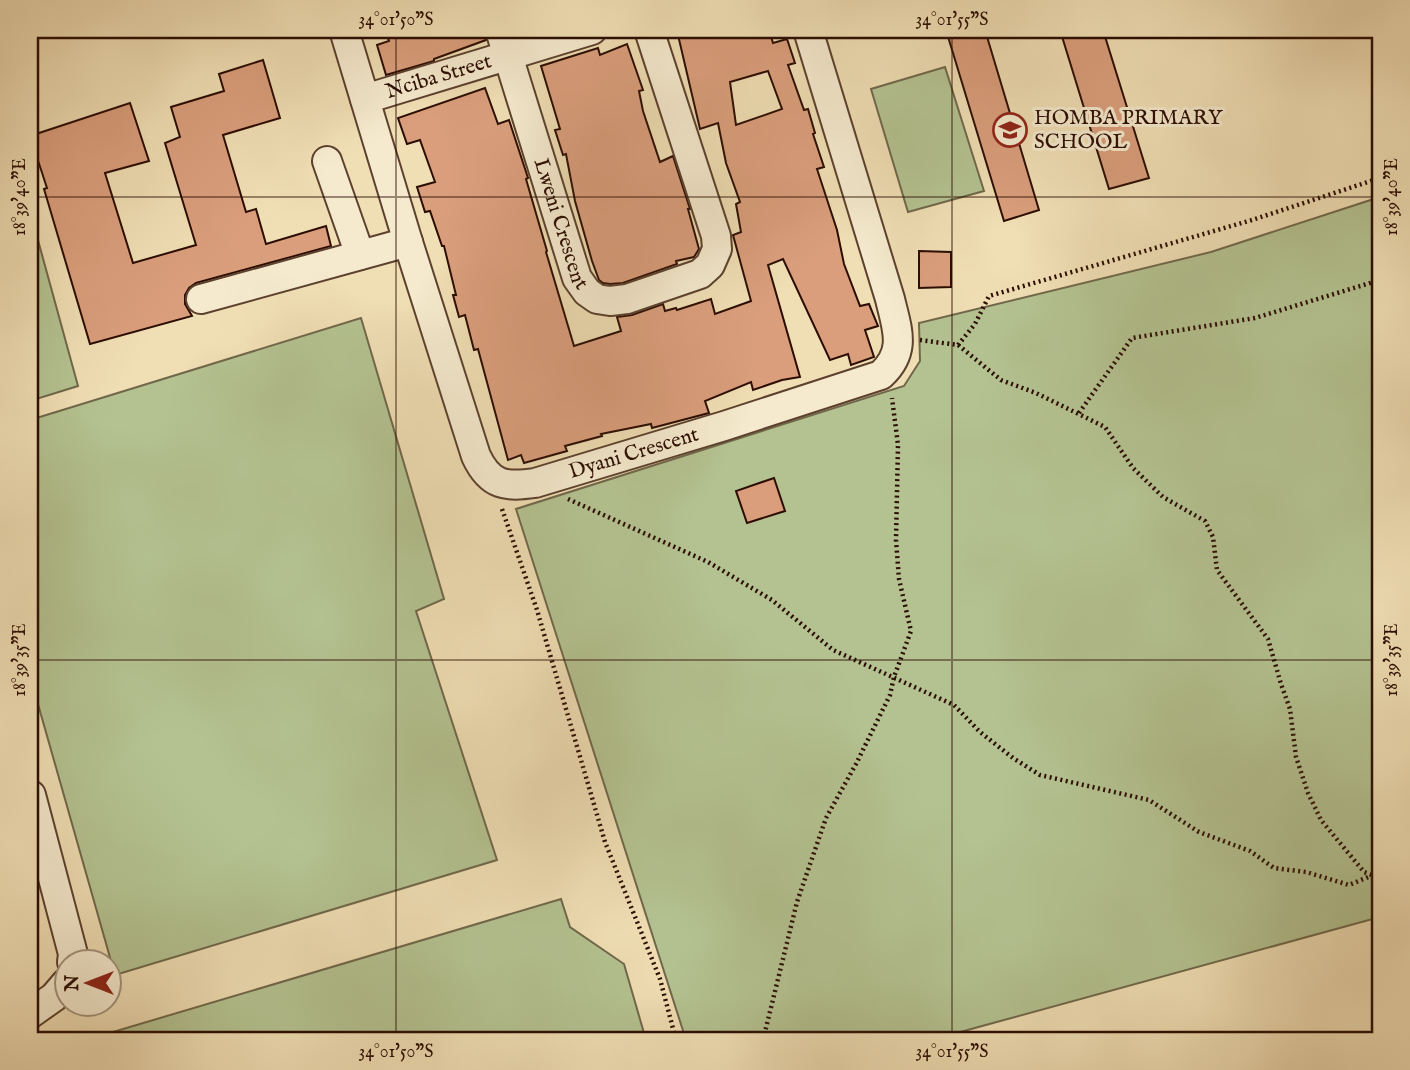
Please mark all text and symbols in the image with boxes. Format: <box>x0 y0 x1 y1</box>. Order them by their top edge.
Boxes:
text: 34°01'50"S <box>358 9 434 32</box>
text: 34°01'55"S <box>916 9 988 32</box>
street label: Nciba Street <box>382 48 495 105</box>
place label: HOMBA PRIMARY SCHOOL <box>1034 105 1224 156</box>
school or university icon: HOMBA PRIMARY SCHOOL <box>991 111 1029 149</box>
street label: Lweni Crescent <box>527 155 595 295</box>
text: 18°39'40"E <box>9 158 32 236</box>
text: 18°39'40"E <box>1381 158 1404 236</box>
street label: Dyani Crescent <box>566 421 702 486</box>
text: 18°39'35"E <box>9 623 32 697</box>
text: 18°39'35"E <box>1381 623 1404 697</box>
north arrow <box>52 948 122 1018</box>
text: N <box>61 974 85 992</box>
text: 34°01'50"S <box>358 1041 434 1064</box>
text: 34°01'55"S <box>916 1041 988 1064</box>

